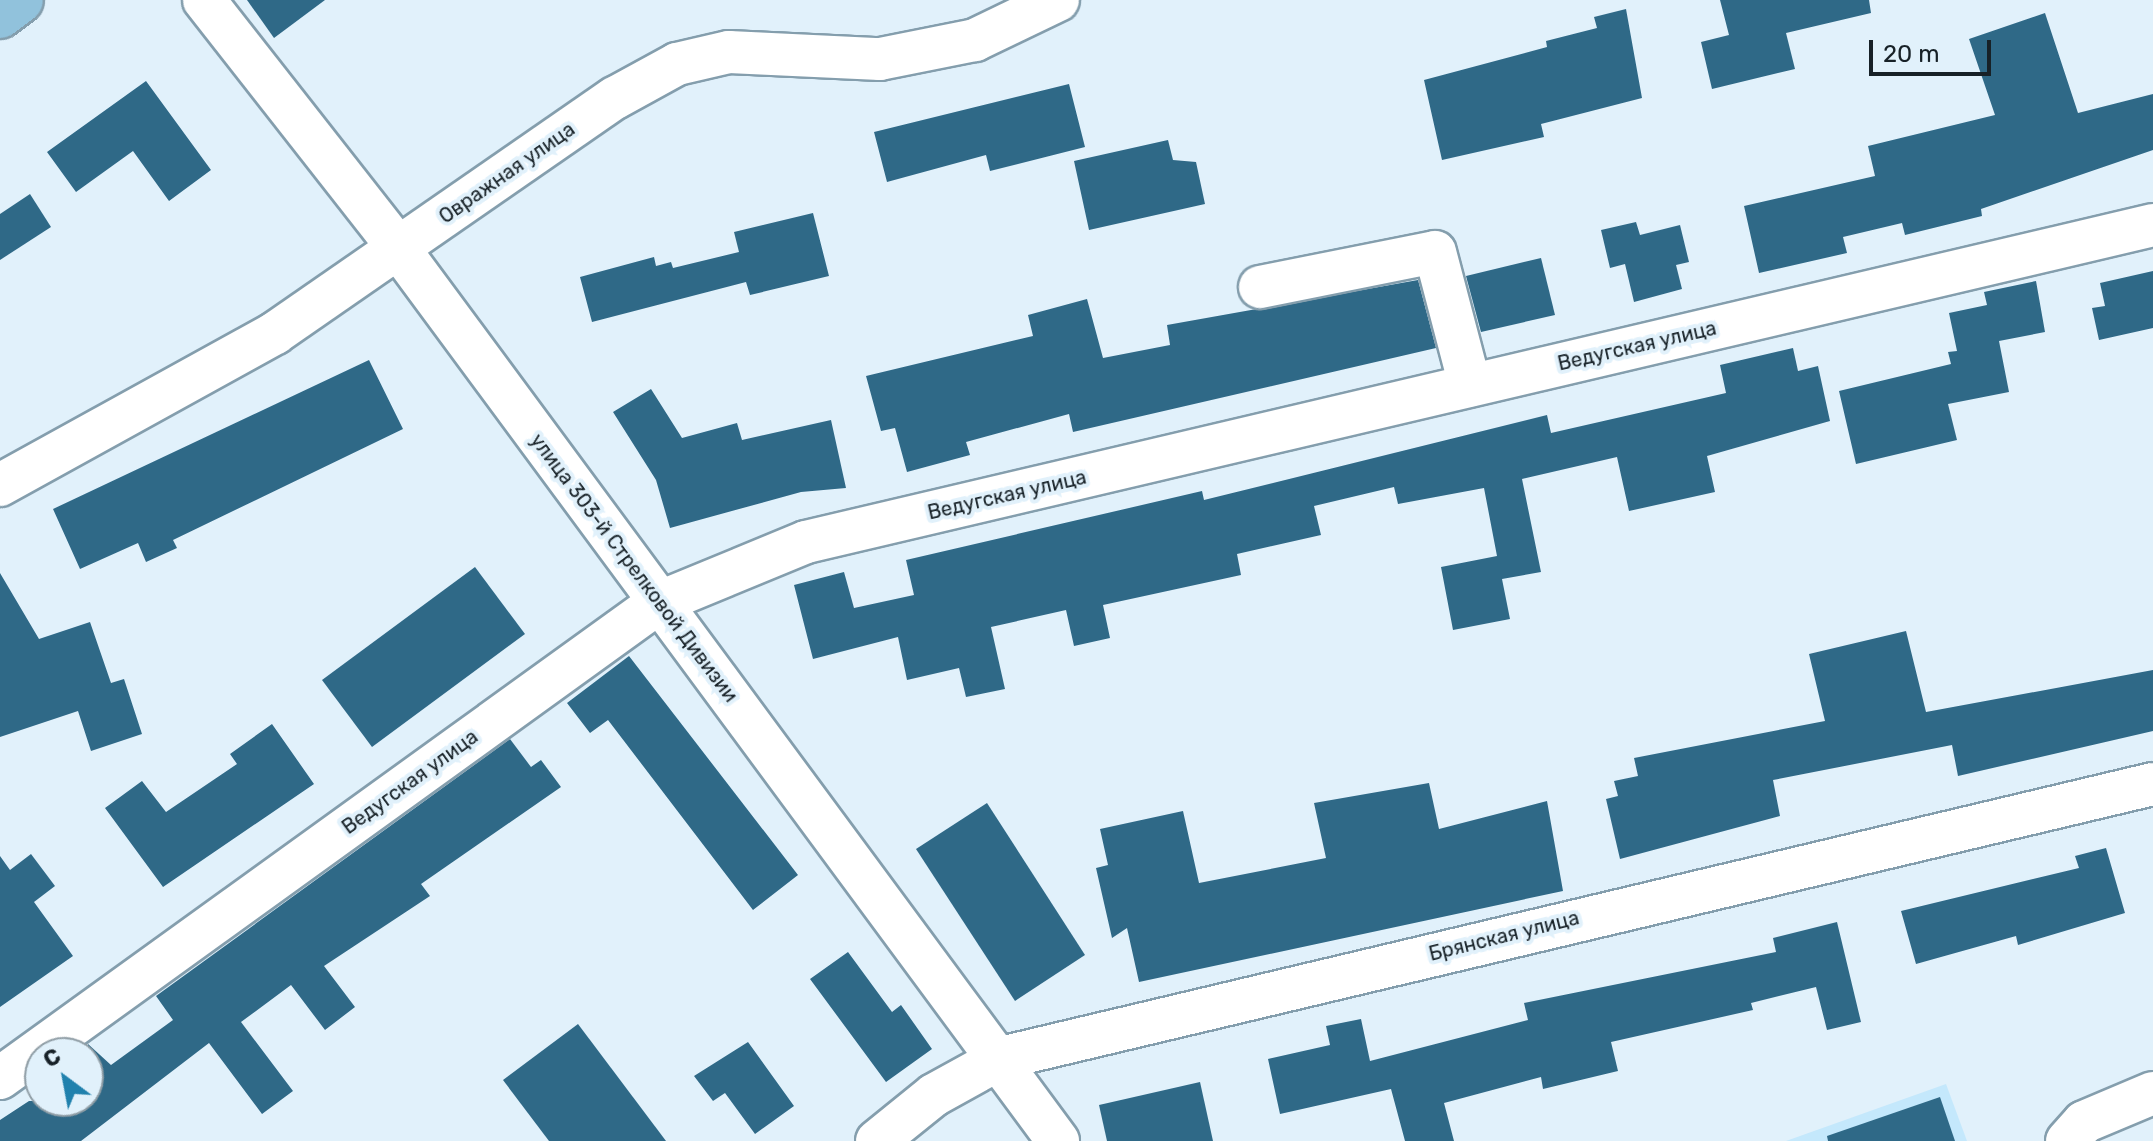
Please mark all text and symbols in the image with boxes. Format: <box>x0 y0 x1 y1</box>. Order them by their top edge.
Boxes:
scale bar <box>1873 24 1995 74</box>
text: 20 m <box>1883 40 1940 68</box>
street label: Овражная улица <box>434 117 580 229</box>
street label: Ведугская улица <box>1555 316 1719 376</box>
street label: улица 303-й Стрелковой Дивизии <box>525 429 743 707</box>
street label: Ведугская улица <box>925 465 1089 525</box>
street label: Ведугская улица <box>337 725 483 839</box>
street label: Брянская улица <box>1426 906 1582 966</box>
north arrow <box>24 1037 104 1117</box>
text: С <box>38 1042 66 1073</box>

